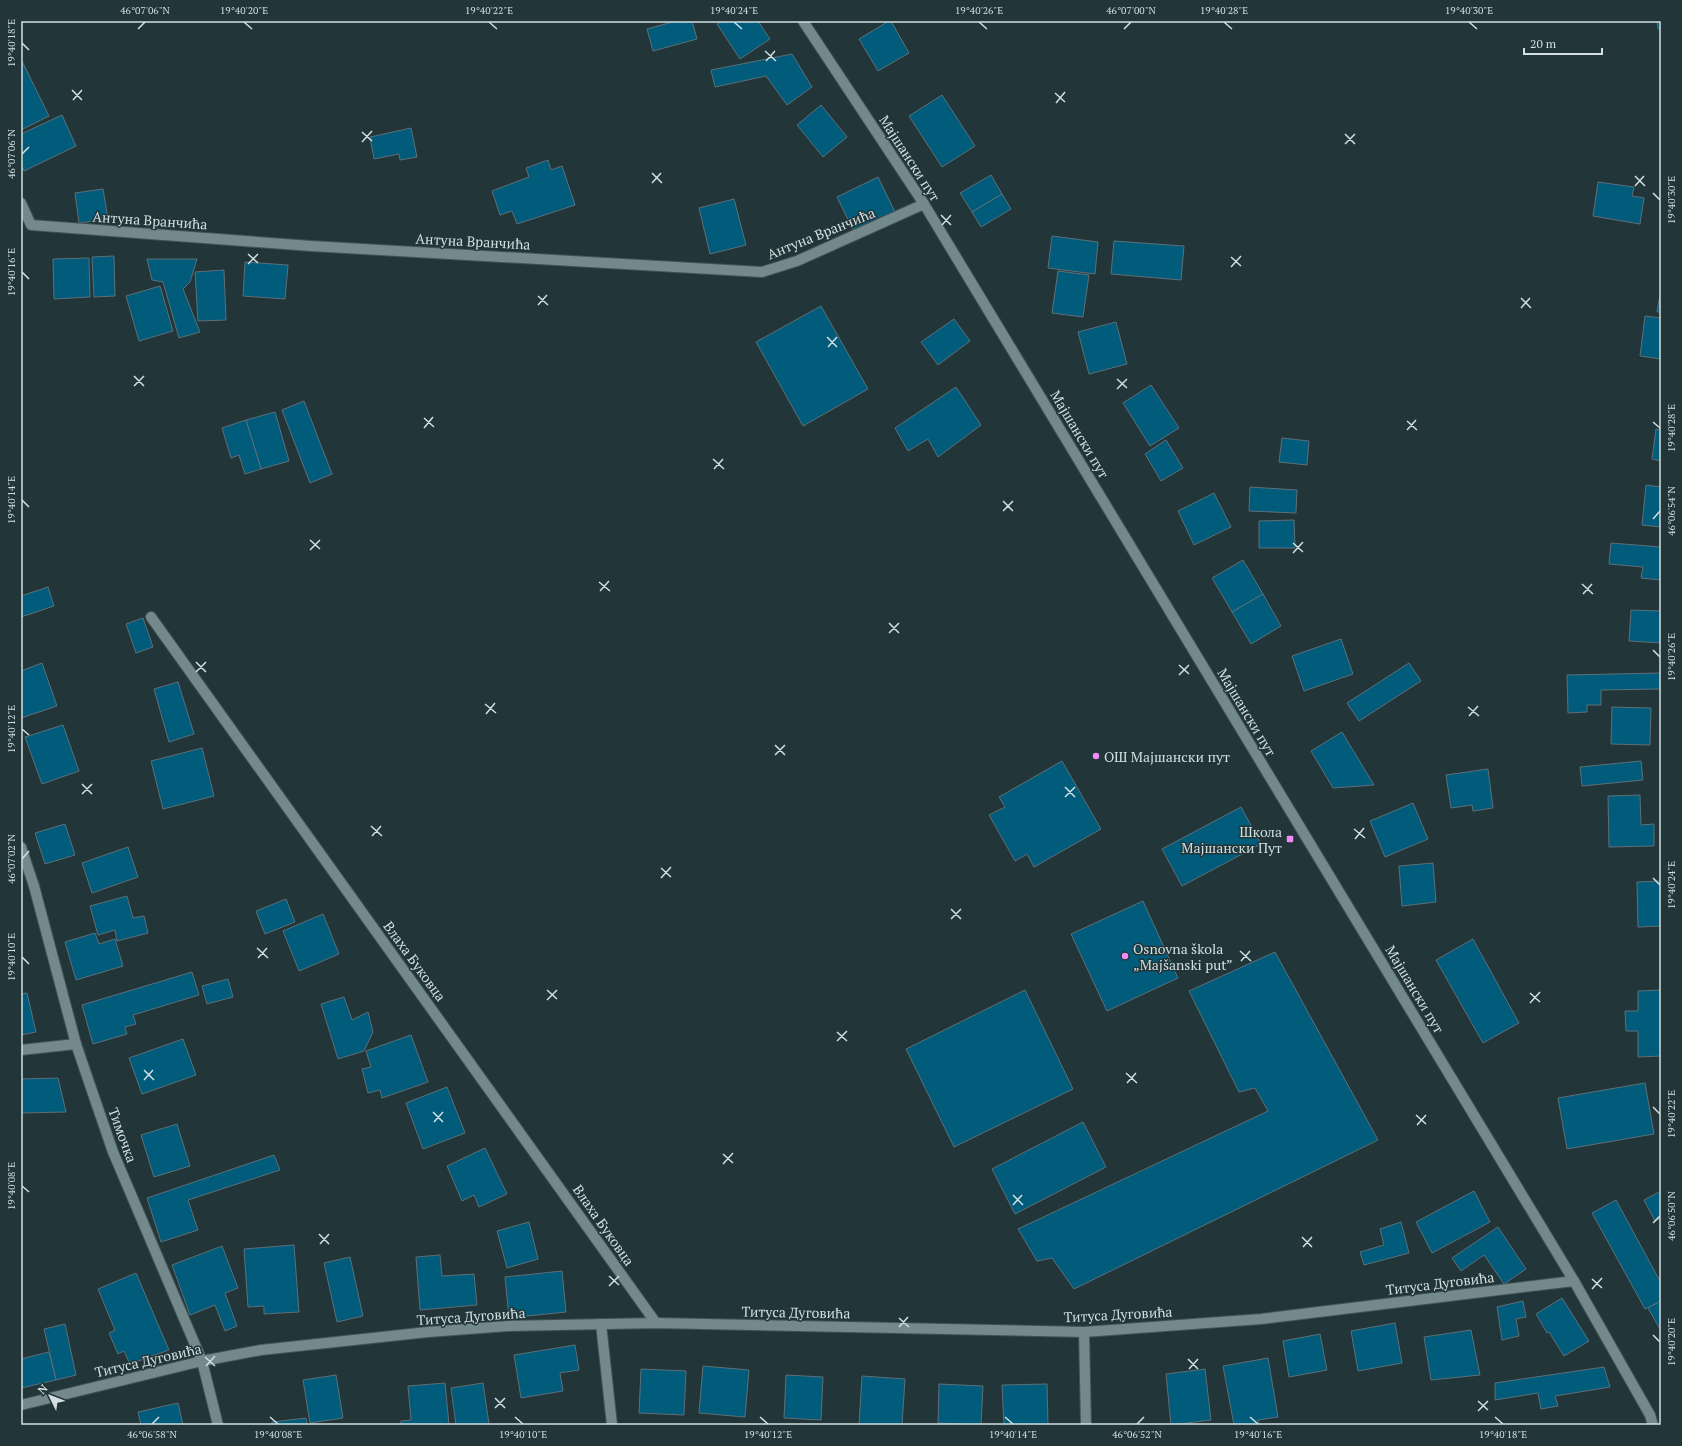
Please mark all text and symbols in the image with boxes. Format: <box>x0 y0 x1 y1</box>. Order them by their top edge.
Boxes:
text: 46°07'06"N <box>120 4 170 17</box>
text: 19°40'20"E <box>220 4 268 17</box>
text: 19°40'22"E <box>465 4 513 17</box>
text: 19°40'24"E <box>710 4 758 17</box>
text: 19°40'26"E <box>955 4 1003 17</box>
text: 46°07'00"N <box>1106 4 1156 17</box>
text: 19°40'28"E <box>1200 4 1248 17</box>
text: 19°40'30"E <box>1445 4 1493 17</box>
text: 19°40'18"E <box>5 19 18 67</box>
scale bar <box>1524 30 1602 56</box>
text: 20 m <box>1530 36 1557 51</box>
street label: Мајшански пут <box>875 111 945 205</box>
text: 46°07'06"N <box>5 129 18 179</box>
text: 19°40'30"E <box>1665 176 1678 224</box>
street label: Антуна Вранчића <box>764 203 878 263</box>
street label: Антуна Вранчића <box>92 207 208 233</box>
street label: Антуна Вранчића <box>415 229 531 253</box>
text: 19°40'16"E <box>5 248 18 296</box>
street label: Мајшански пут <box>1046 387 1114 481</box>
text: 19°40'28"E <box>1665 404 1678 452</box>
text: 19°40'14"E <box>5 476 18 524</box>
text: 46°06'54"N <box>1665 486 1678 536</box>
text: 19°40'26"E <box>1665 633 1678 681</box>
street label: Мајшански пут <box>1213 665 1281 759</box>
text: 19°40'12"E <box>5 705 18 753</box>
place label: ОШ Мајшански пут <box>1104 747 1230 766</box>
marker: ОШ Мајшански пут <box>1091 751 1101 761</box>
place label: Школа Мајшански Пут <box>1181 822 1282 857</box>
text: 46°07'02"N <box>5 834 18 884</box>
marker: Школа Мајшански Пут <box>1285 834 1295 844</box>
text: 19°40'24"E <box>1665 861 1678 909</box>
street label: Влаха Буковца <box>379 917 451 1005</box>
text: 19°40'10"E <box>5 933 18 981</box>
place label: Osnovna škola „Majšanski put” <box>1133 939 1233 974</box>
street label: Мајшански пут <box>1381 942 1449 1036</box>
marker: Osnovna škola „Majšanski put” <box>1120 951 1130 961</box>
text: 19°40'22"E <box>1665 1090 1678 1138</box>
street label: Тимочка <box>104 1105 142 1165</box>
text: 19°40'08"E <box>5 1162 18 1210</box>
street label: Влаха Буковца <box>569 1181 639 1269</box>
text: 46°06'50"N <box>1665 1191 1678 1241</box>
street label: Титуса Дуговића <box>1385 1267 1495 1299</box>
street label: Титуса Дуговића <box>741 1302 851 1322</box>
street label: Титуса Дуговића <box>1063 1302 1173 1326</box>
street label: Титуса Дуговића <box>416 1303 526 1329</box>
text: 19°40'20"E <box>1665 1318 1678 1366</box>
street label: Титуса Дуговића <box>93 1338 203 1382</box>
north arrow <box>30 1376 70 1416</box>
text: N <box>35 1381 51 1397</box>
text: 46°06'58"N <box>127 1428 177 1441</box>
text: 19°40'08"E <box>254 1428 302 1441</box>
text: 19°40'10"E <box>499 1428 547 1441</box>
text: 19°40'12"E <box>744 1428 792 1441</box>
text: 19°40'14"E <box>989 1428 1037 1441</box>
text: 46°06'52"N <box>1112 1428 1162 1441</box>
text: 19°40'16"E <box>1234 1428 1282 1441</box>
text: 19°40'18"E <box>1479 1428 1527 1441</box>

